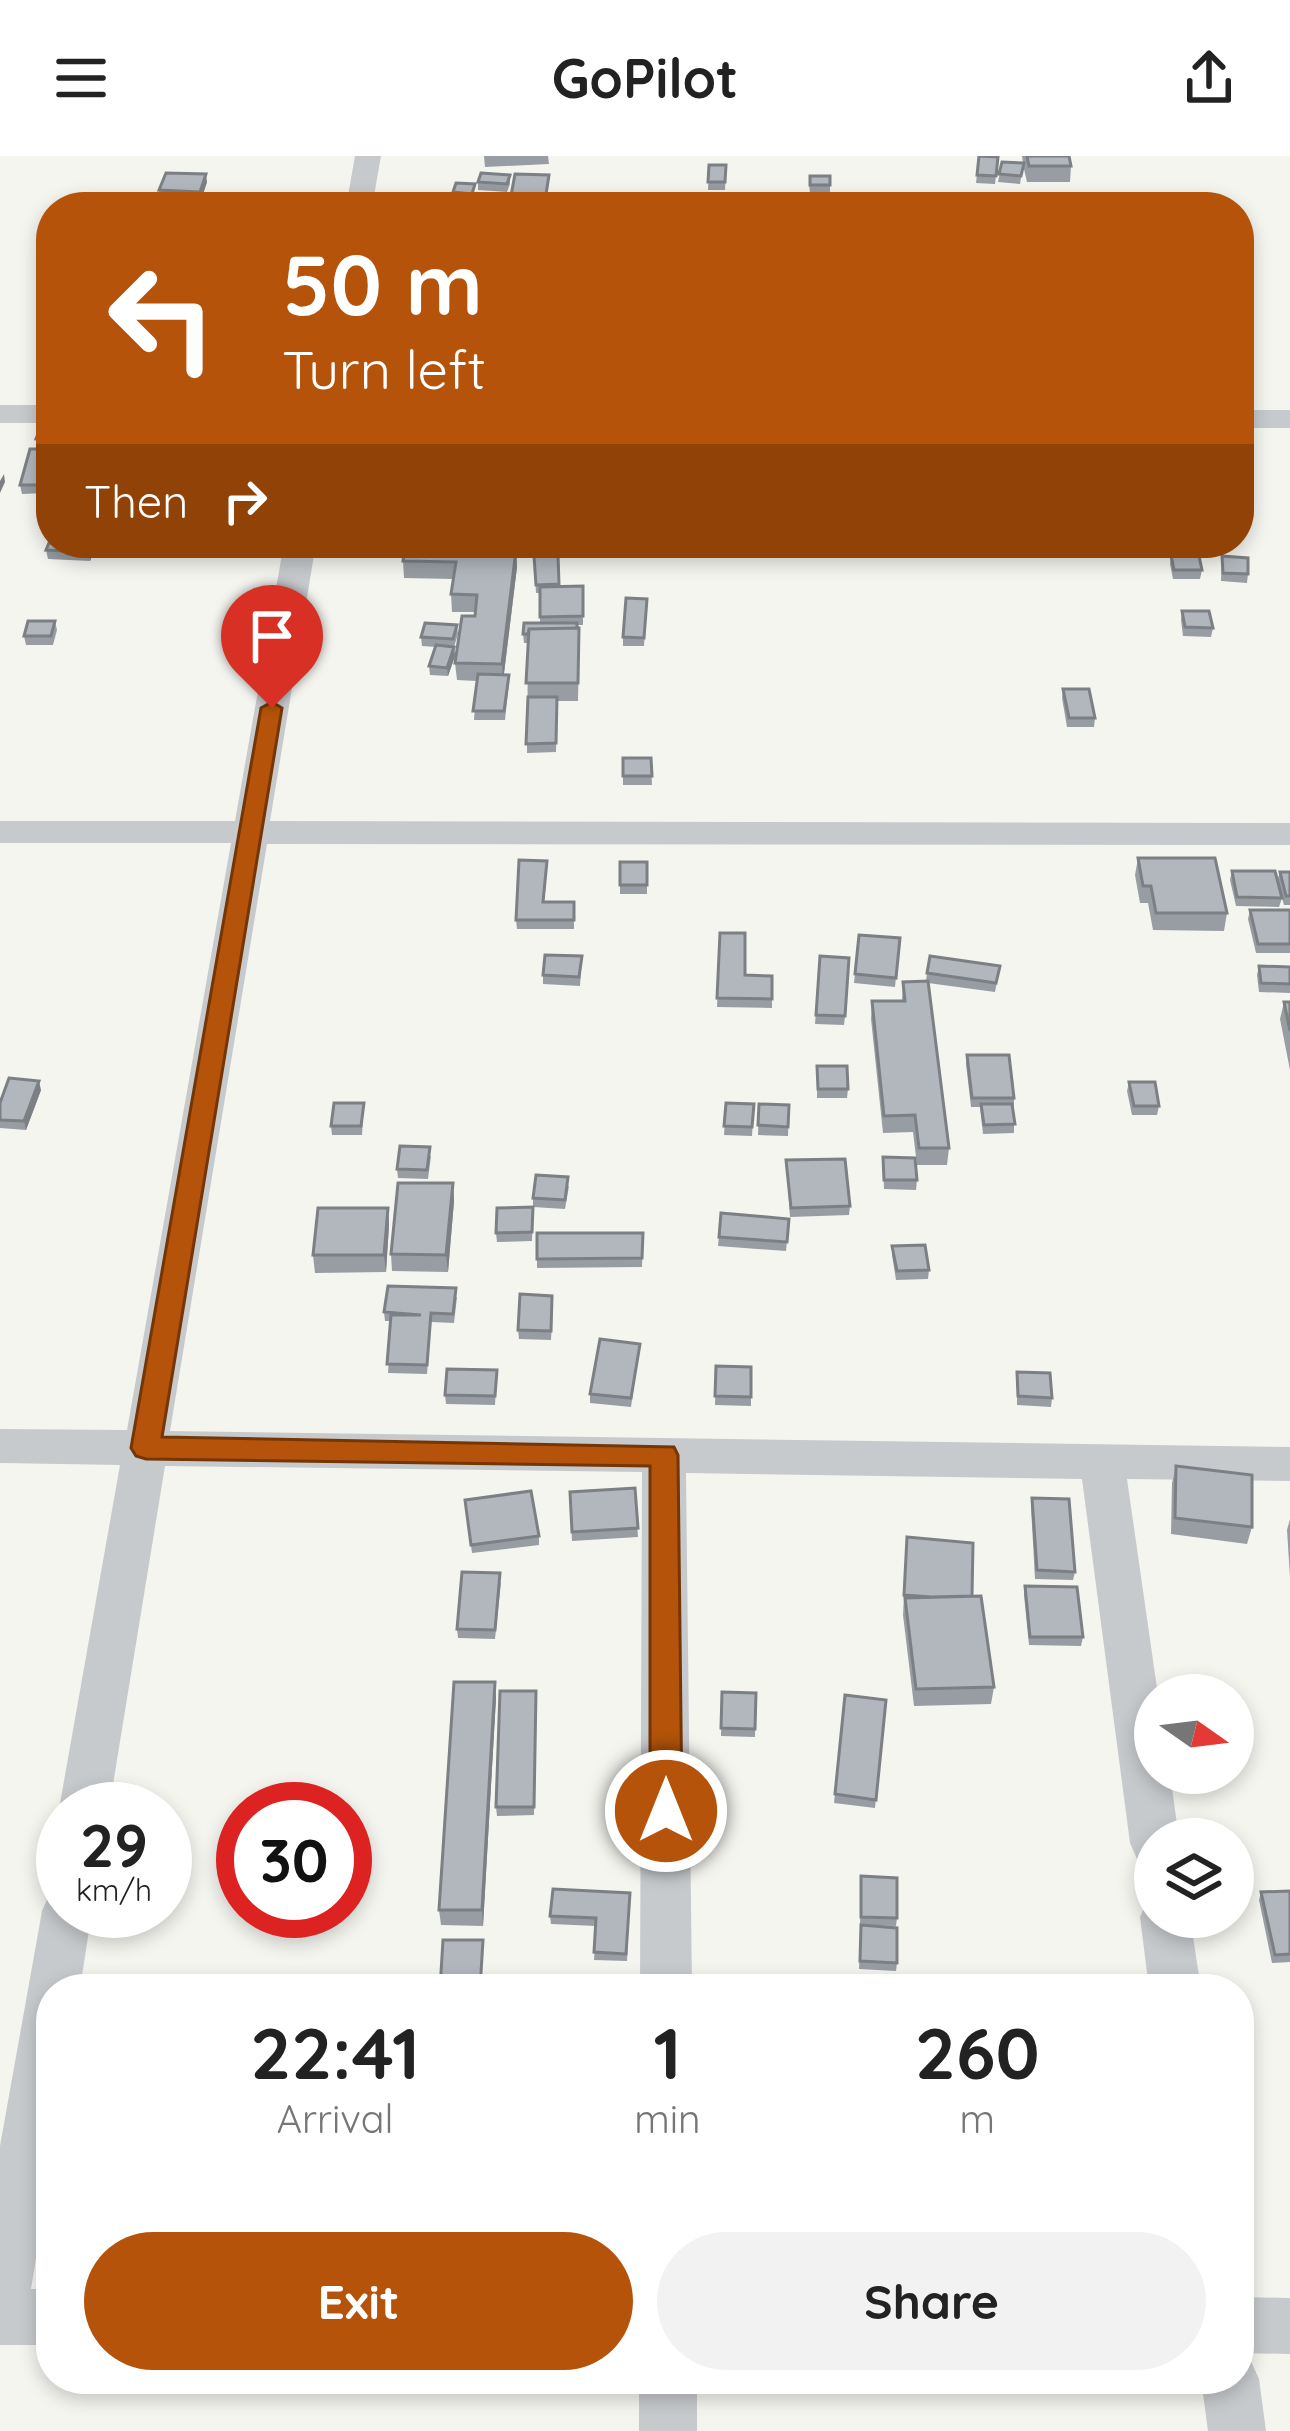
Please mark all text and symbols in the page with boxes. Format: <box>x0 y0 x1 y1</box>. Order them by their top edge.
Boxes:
text: GoPilot <box>552 44 738 112</box>
icon: menu <box>48 45 114 111</box>
icon: share <box>1176 45 1242 111</box>
text: 50 m <box>282 231 483 336</box>
icon: left <box>84 240 240 396</box>
text: Turn left <box>282 335 486 403</box>
icon: right <box>212 468 278 534</box>
text: Then <box>84 473 188 529</box>
pin <box>221 585 323 708</box>
icon: arrive <box>239 603 305 669</box>
north arrow <box>1134 1674 1254 1794</box>
map controls <box>1134 1674 1254 1938</box>
position arrow <box>603 1748 729 1874</box>
speed limit sign: 30 <box>216 1782 372 1938</box>
text: 29 <box>80 1807 148 1882</box>
button: layers <box>1134 1818 1254 1938</box>
text: km/h <box>76 1871 152 1909</box>
text: 22:41 <box>250 2007 420 2097</box>
text: 1 <box>653 2007 681 2097</box>
text: 260 <box>915 2007 1040 2097</box>
text: Arrival <box>277 2094 393 2143</box>
text: min <box>634 2094 701 2143</box>
text: m <box>960 2094 995 2143</box>
button: Exit <box>84 2232 633 2370</box>
button: Share <box>657 2232 1206 2370</box>

